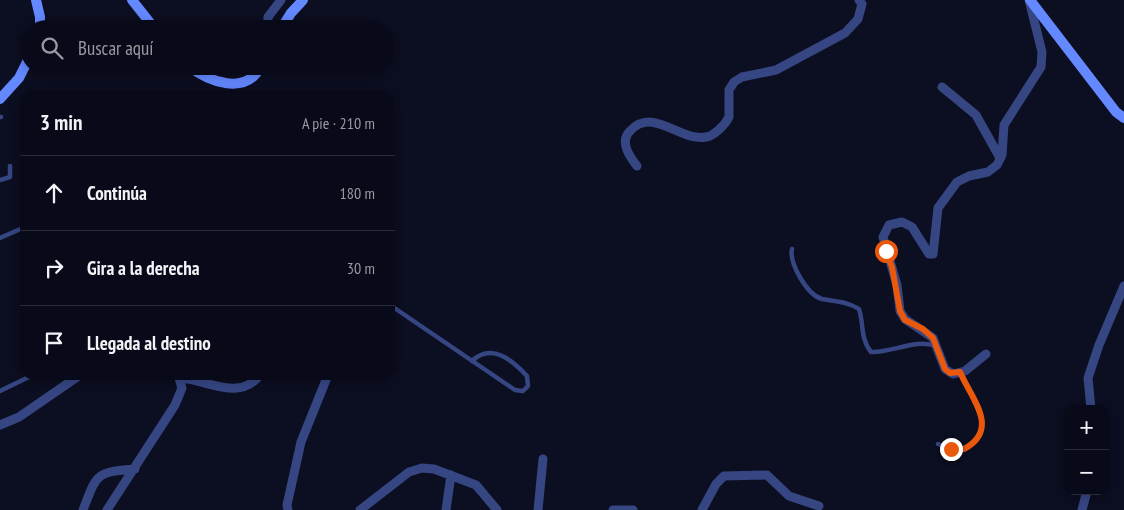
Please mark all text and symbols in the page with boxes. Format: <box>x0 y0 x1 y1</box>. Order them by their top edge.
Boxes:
search box <box>20 20 395 75</box>
icon: search <box>38 34 66 62</box>
text: Buscar aquí <box>78 36 153 60</box>
text: 3 min <box>40 109 82 136</box>
text: A pie · 210 m <box>302 113 375 133</box>
icon: ahead <box>40 179 68 207</box>
text: Continúa <box>87 181 147 205</box>
text: 180 m <box>340 183 375 203</box>
route start <box>875 240 898 263</box>
icon: right <box>40 254 68 282</box>
text: Gira a la derecha <box>87 256 200 280</box>
text: 30 m <box>347 258 375 278</box>
icon: arrive <box>40 329 68 357</box>
text: Llegada al destino <box>87 331 211 355</box>
map controls <box>1064 405 1109 495</box>
button: + <box>1064 405 1109 450</box>
route end <box>940 438 963 461</box>
button: − <box>1064 450 1109 495</box>

